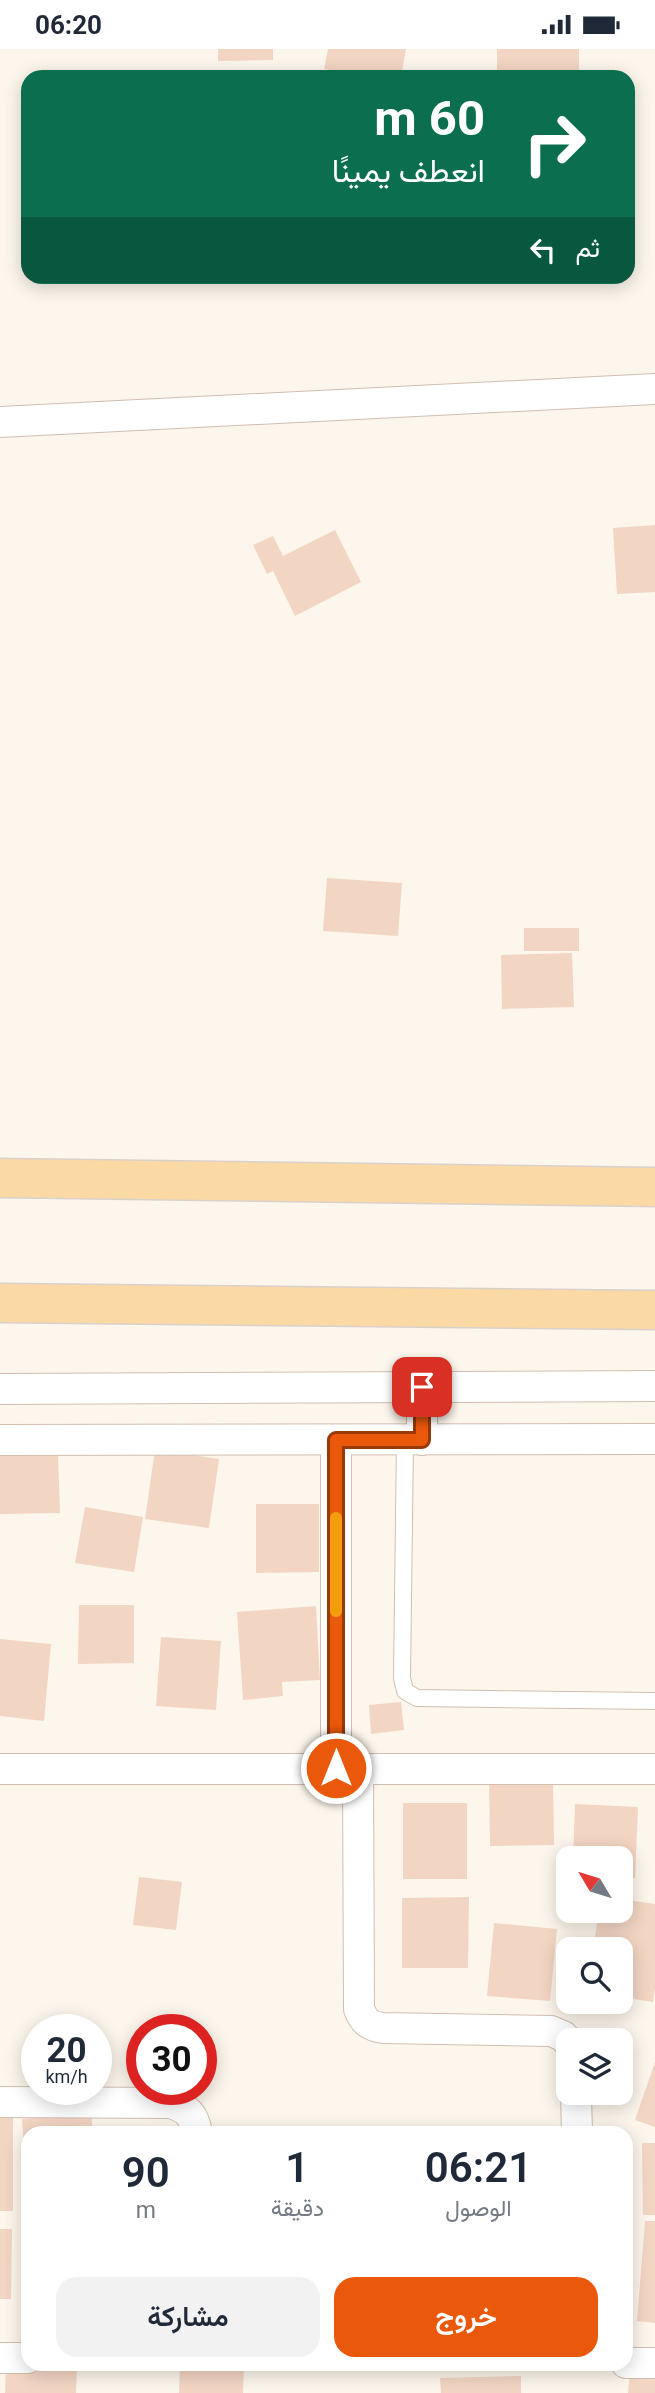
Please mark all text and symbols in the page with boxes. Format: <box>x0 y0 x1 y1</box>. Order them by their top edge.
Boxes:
text: 06:20 <box>35 10 102 40</box>
text: 60 m <box>374 90 485 147</box>
icon: right <box>509 98 600 189</box>
text: انعطف يمينًا <box>332 152 485 190</box>
icon: left <box>524 231 562 269</box>
text: ثم <box>576 233 600 263</box>
pin <box>392 1357 452 1417</box>
icon: arrive <box>403 1368 441 1406</box>
position arrow <box>299 1731 373 1805</box>
north arrow <box>556 1846 634 1923</box>
map controls <box>556 1846 633 2105</box>
button: search <box>556 1937 633 2014</box>
speed limit sign: 30 <box>126 2014 217 2105</box>
button: layers <box>556 2028 633 2105</box>
text: 20 <box>46 2030 87 2071</box>
text: km/h <box>45 2066 88 2087</box>
text: 1 <box>285 2143 309 2192</box>
text: 06:21 <box>425 2143 532 2192</box>
text: 90 <box>122 2148 170 2197</box>
text: دقيقة <box>271 2195 324 2222</box>
text: الوصول <box>445 2195 512 2222</box>
text: m <box>136 2197 156 2224</box>
button: مشاركة <box>56 2277 320 2357</box>
button: خروج <box>334 2277 598 2357</box>

